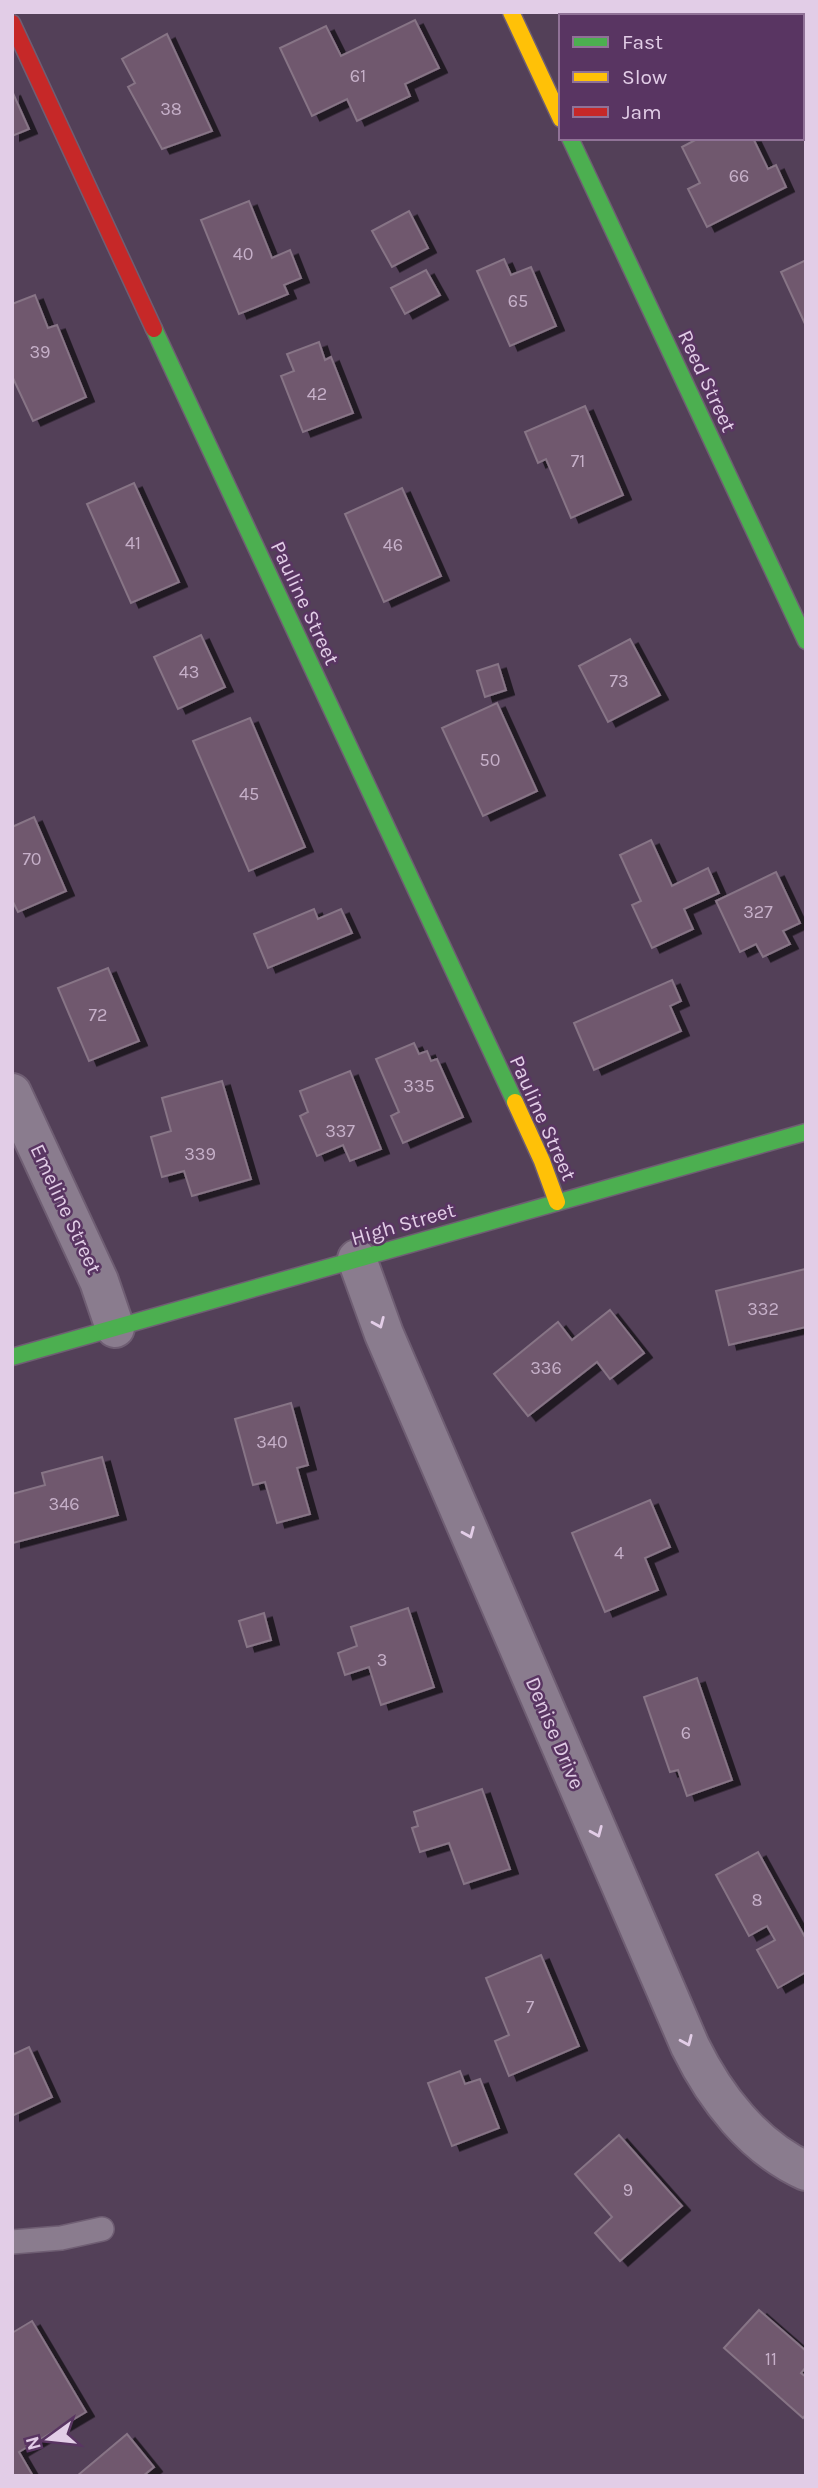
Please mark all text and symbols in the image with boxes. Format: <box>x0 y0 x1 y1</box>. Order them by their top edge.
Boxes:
legend <box>559 14 804 140</box>
text: Fast <box>622 30 663 54</box>
house number: 61 <box>350 65 366 87</box>
text: Slow <box>622 65 667 89</box>
house number: 38 <box>160 98 182 120</box>
text: Jam <box>622 100 662 124</box>
house number: 66 <box>729 165 749 187</box>
house number: 40 <box>233 243 253 265</box>
house number: 65 <box>508 290 528 312</box>
street label: Reed Street <box>673 326 741 436</box>
house number: 39 <box>29 341 51 363</box>
house number: 42 <box>307 383 327 405</box>
house number: 71 <box>571 450 585 472</box>
house number: 41 <box>125 532 141 554</box>
house number: 46 <box>383 534 403 556</box>
street label: Pauline Street <box>266 537 344 669</box>
house number: 43 <box>179 661 199 683</box>
house number: 73 <box>609 670 629 692</box>
house number: 50 <box>480 749 500 771</box>
house number: 45 <box>239 783 259 805</box>
house number: 70 <box>22 848 42 870</box>
house number: 327 <box>743 901 773 923</box>
house number: 72 <box>89 1004 107 1026</box>
street label: Pauline Street <box>505 1052 581 1184</box>
house number: 335 <box>403 1075 435 1097</box>
house number: 337 <box>325 1120 355 1142</box>
street label: Emeline Street <box>25 1140 107 1278</box>
house number: 339 <box>184 1143 216 1165</box>
street label: High Street <box>348 1198 458 1250</box>
house number: 332 <box>747 1298 779 1320</box>
one-way arrow <box>371 1317 385 1329</box>
house number: 336 <box>530 1357 562 1379</box>
house number: 340 <box>256 1431 288 1453</box>
house number: 346 <box>49 1493 80 1515</box>
one-way arrow <box>461 1525 475 1538</box>
house number: 4 <box>614 1542 624 1564</box>
house number: 3 <box>377 1649 387 1671</box>
street label: Denise Drive <box>521 1673 589 1793</box>
house number: 6 <box>681 1722 691 1744</box>
one-way arrow <box>589 1825 603 1837</box>
house number: 8 <box>751 1889 763 1911</box>
house number: 7 <box>526 1996 535 2018</box>
one-way arrow <box>679 2033 693 2046</box>
house number: 9 <box>623 2179 633 2201</box>
house number: 11 <box>765 2348 777 2370</box>
north arrow <box>14 2404 84 2474</box>
text: N <box>21 2434 46 2453</box>

